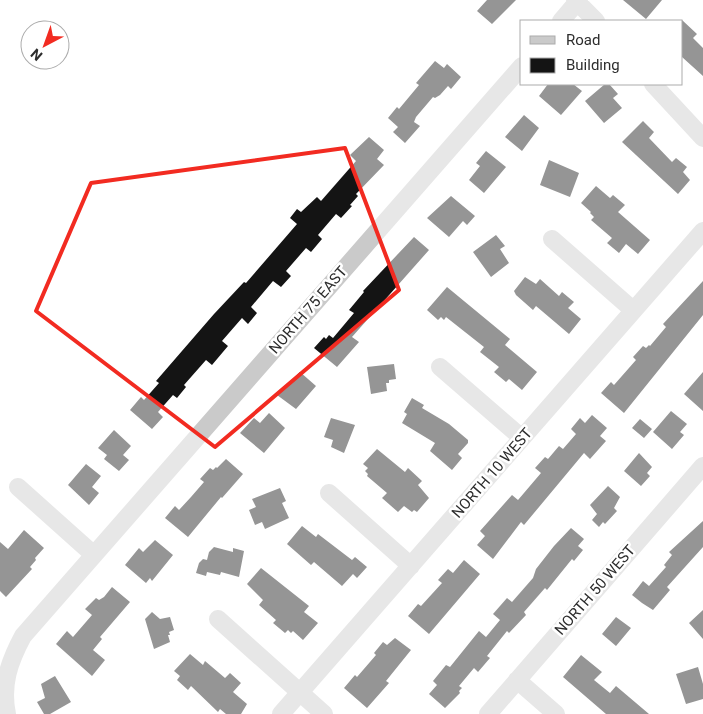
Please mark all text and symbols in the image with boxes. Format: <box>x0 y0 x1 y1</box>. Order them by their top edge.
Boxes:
north arrow <box>20 20 70 70</box>
legend <box>520 20 683 85</box>
text: Road <box>566 31 600 49</box>
text: N <box>27 46 45 64</box>
text: Building <box>566 56 620 74</box>
street label: NORTH 75 EAST <box>265 263 351 357</box>
street label: NORTH 10 WEST <box>448 424 536 522</box>
street label: NORTH 50 WEST <box>551 541 639 639</box>

